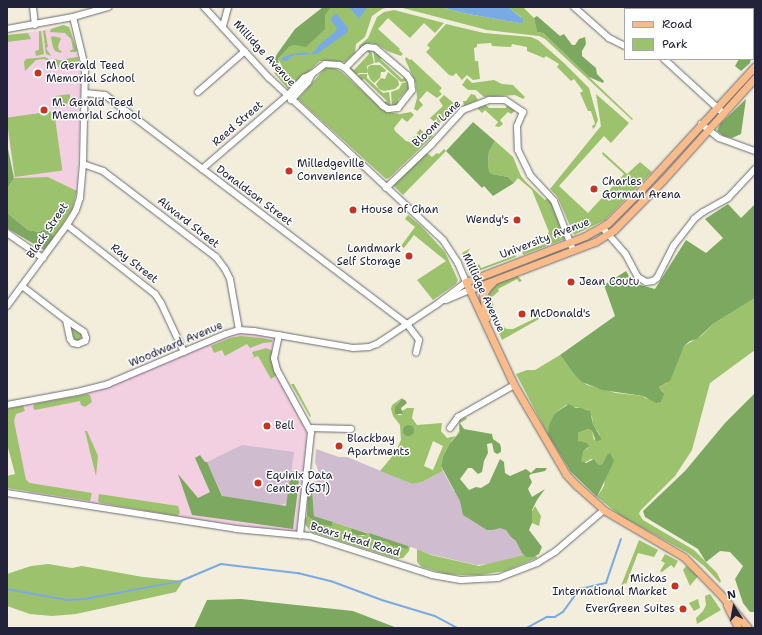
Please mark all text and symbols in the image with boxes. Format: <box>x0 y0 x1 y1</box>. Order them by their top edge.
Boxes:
legend <box>624 8 754 60</box>
text: Road <box>662 16 692 32</box>
street label: Millidge Avenue <box>230 18 298 90</box>
text: Park <box>662 36 688 52</box>
place label: M Gerald Teed Memorial School <box>46 60 135 86</box>
marker: M Gerald Teed Memorial School <box>33 68 43 78</box>
place label: M. Gerald Teed Memorial School <box>52 97 141 123</box>
street label: Reed Street <box>210 98 266 150</box>
street label: Bloom Lane <box>410 98 464 150</box>
marker: M. Gerald Teed Memorial School <box>39 105 49 115</box>
place label: Milledgeville Convenience <box>297 158 364 184</box>
street label: Donaldson Street <box>213 163 295 229</box>
marker: Milledgeville Convenience <box>284 166 294 176</box>
place label: Charles Gorman Arena <box>602 176 681 202</box>
marker: Charles Gorman Arena <box>589 184 599 194</box>
street label: Alward Street <box>154 195 222 251</box>
street label: Black Street <box>24 201 72 261</box>
place label: House of Chan <box>361 203 438 217</box>
marker: House of Chan <box>348 205 358 215</box>
place label: Wendy's <box>466 213 509 227</box>
marker: Wendy's <box>512 215 522 225</box>
street label: University Avenue <box>498 216 592 262</box>
street label: Ray Street <box>108 241 160 287</box>
place label: Landmark Self Storage <box>337 243 401 269</box>
marker: Landmark Self Storage <box>404 251 414 261</box>
street label: Millidge Avenue <box>459 252 507 334</box>
place label: Jean Coutu <box>579 275 639 289</box>
marker: Jean Coutu <box>566 277 576 287</box>
place label: McDonald's <box>530 307 590 321</box>
marker: McDonald's <box>517 309 527 319</box>
street label: Woodward Avenue <box>127 319 225 371</box>
place label: Bell <box>275 419 294 433</box>
marker: Bell <box>262 421 272 431</box>
place label: Blackbay Apartments <box>347 433 410 459</box>
marker: Blackbay Apartments <box>334 441 344 451</box>
place label: Equinix Data Center (SJ1) <box>266 470 333 496</box>
marker: Equinix Data Center (SJ1) <box>253 478 263 488</box>
street label: Boars Head Road <box>309 520 401 560</box>
place label: Mickas International Market <box>552 573 667 599</box>
marker: Mickas International Market <box>670 581 680 591</box>
north arrow <box>714 587 754 627</box>
text: N <box>726 587 737 603</box>
place label: EverGreen Suites <box>585 602 675 616</box>
marker: EverGreen Suites <box>678 604 688 614</box>

